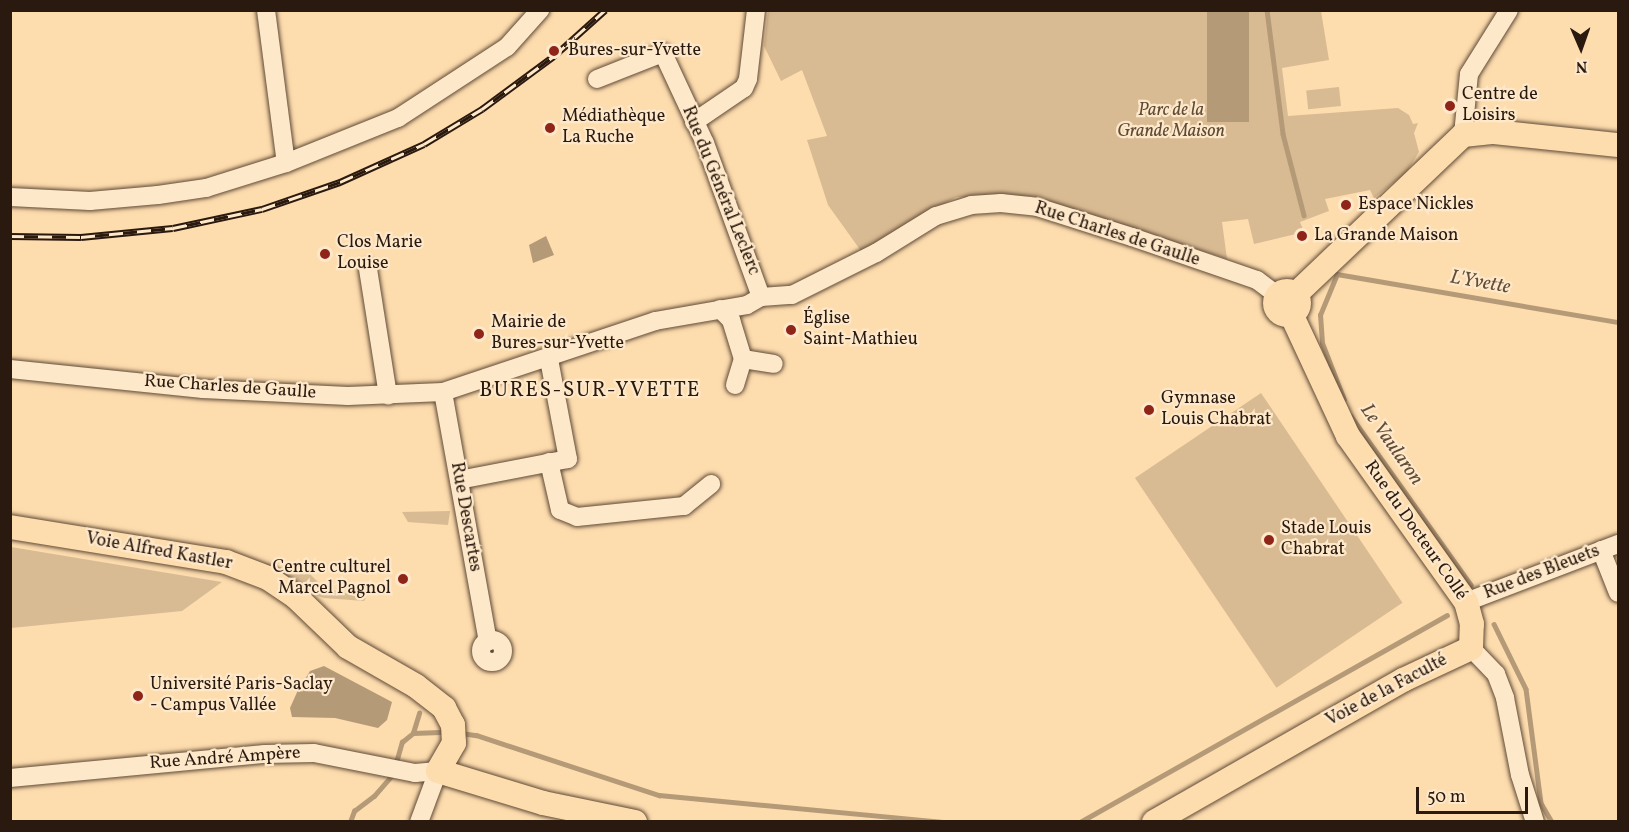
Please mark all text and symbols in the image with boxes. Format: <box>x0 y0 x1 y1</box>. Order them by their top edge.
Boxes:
north arrow <box>1551 18 1611 78</box>
place label: Bures-sur-Yvette <box>568 40 701 62</box>
marker: Bures-sur-Yvette <box>545 42 563 60</box>
text: N <box>1575 55 1588 77</box>
place label: Centre de Loisirs <box>1462 85 1538 128</box>
marker: Centre de Loisirs <box>1443 99 1457 113</box>
park label: Parc de la Grande Maison <box>1117 101 1225 144</box>
street label: Rue du Général Leclerc <box>676 103 764 279</box>
place label: Médiathèque La Ruche <box>562 107 665 150</box>
marker: Médiathèque La Ruche <box>543 121 557 135</box>
place label: Espace Nickles <box>1358 194 1474 216</box>
street label: Rue Charles de Gaulle <box>1032 198 1202 272</box>
marker: Espace Nickles <box>1339 198 1353 212</box>
place label: La Grande Maison <box>1314 225 1459 247</box>
marker: La Grande Maison <box>1295 229 1309 243</box>
place label: Clos Marie Louise <box>337 233 422 276</box>
marker: Clos Marie Louise <box>318 247 332 261</box>
water label: L'Yvette <box>1448 266 1512 300</box>
place label: Église Saint-Mathieu <box>803 309 918 352</box>
place label: Mairie de Bures-sur-Yvette <box>491 313 624 356</box>
marker: Église Saint-Mathieu <box>784 323 798 337</box>
marker: Mairie de Bures-sur-Yvette <box>472 327 486 341</box>
street label: Rue Charles de Gaulle <box>143 371 317 405</box>
district label: BURES-SUR-YVETTE <box>479 378 701 404</box>
place label: Gymnase Louis Chabrat <box>1161 389 1271 432</box>
water label: Le Vaularon <box>1354 400 1428 490</box>
marker: Gymnase Louis Chabrat <box>1142 403 1156 417</box>
street label: Rue du Docteur Collé <box>1359 457 1471 605</box>
street label: Rue Descartes <box>445 461 485 573</box>
place label: Stade Louis Chabrat <box>1281 519 1371 562</box>
street label: Voie Alfred Kastler <box>84 528 234 576</box>
marker: Stade Louis Chabrat <box>1262 533 1276 547</box>
street label: Rue des Bleuets <box>1481 541 1603 605</box>
place label: Centre culturel Marcel Pagnol <box>272 558 391 600</box>
marker: Centre culturel Marcel Pagnol <box>396 572 410 586</box>
street label: Voie de la Faculté <box>1323 650 1451 732</box>
place label: Université Paris-Saclay - Campus Vallée <box>150 675 333 718</box>
marker: Université Paris-Saclay - Campus Vallée <box>131 689 145 703</box>
street label: Rue André Ampère <box>149 743 301 775</box>
scale bar <box>1419 775 1532 813</box>
text: 50 m <box>1427 785 1466 810</box>

